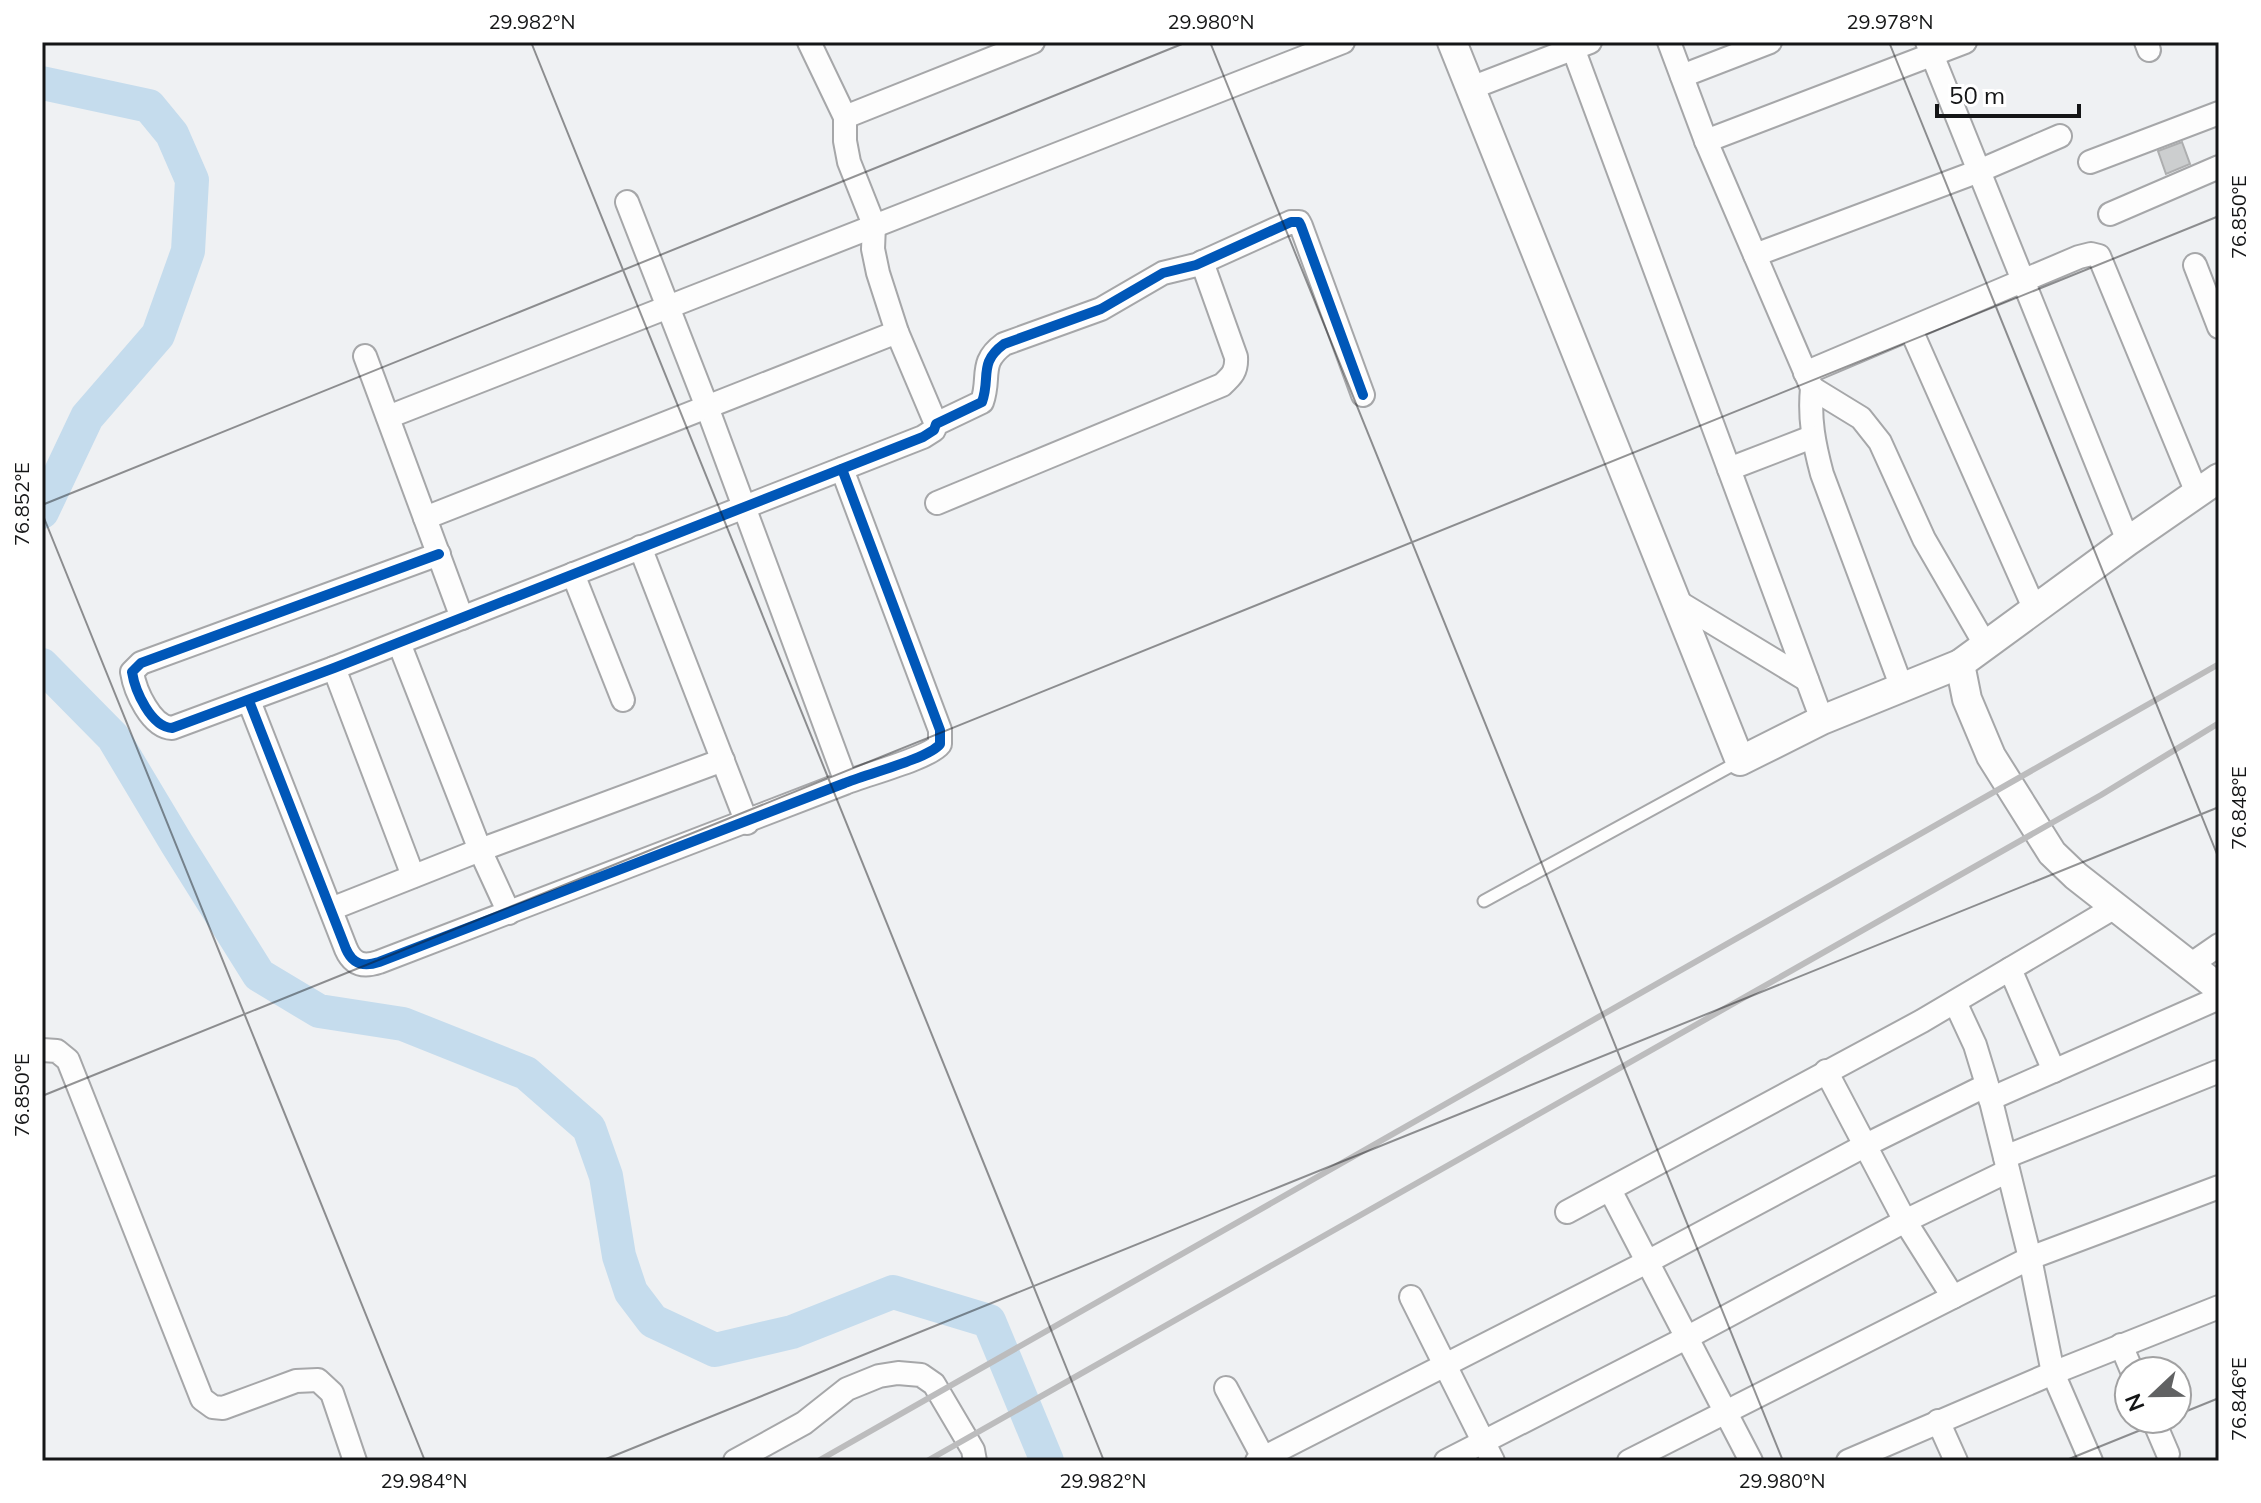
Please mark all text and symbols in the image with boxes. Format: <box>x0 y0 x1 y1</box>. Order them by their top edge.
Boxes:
text: 29.982°N <box>489 9 575 34</box>
text: 29.980°N <box>1168 9 1254 34</box>
text: 29.978°N <box>1847 9 1933 34</box>
scale bar <box>1937 68 2079 118</box>
text: 50 m <box>1949 80 2005 110</box>
text: 76.850°E <box>2226 175 2251 259</box>
text: 76.852°E <box>9 462 34 546</box>
text: 76.848°E <box>2226 766 2251 850</box>
text: 76.850°E <box>9 1053 34 1137</box>
north arrow <box>2113 1355 2193 1435</box>
text: 76.846°E <box>2226 1357 2251 1441</box>
text: N <box>2118 1390 2151 1415</box>
text: 29.984°N <box>381 1468 467 1493</box>
text: 29.982°N <box>1060 1468 1146 1493</box>
text: 29.980°N <box>1739 1468 1825 1493</box>

